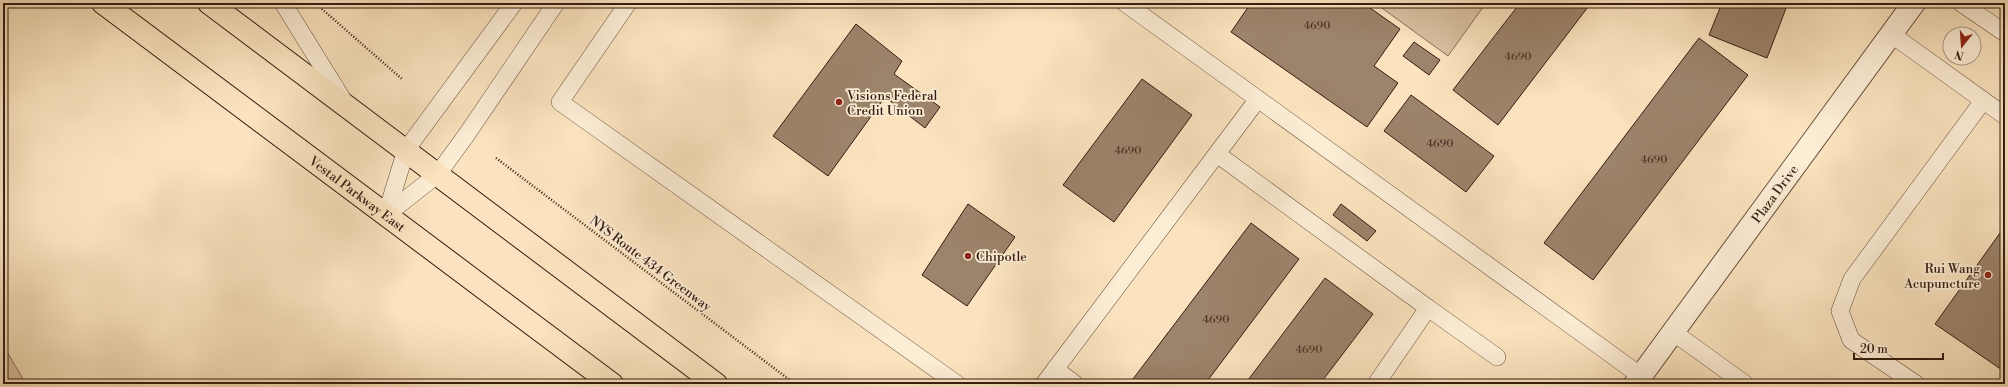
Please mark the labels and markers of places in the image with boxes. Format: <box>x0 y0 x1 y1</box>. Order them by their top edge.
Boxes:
place label: Visions Federal Credit Union <box>846 88 938 119</box>
marker: Visions Federal Credit Union <box>834 97 844 107</box>
place label: Chipotle <box>976 249 1027 265</box>
marker: Chipotle <box>963 251 973 261</box>
place label: Rui Wang Acupuncture <box>1903 261 1980 292</box>
marker: Rui Wang Acupuncture <box>1983 270 1993 280</box>

